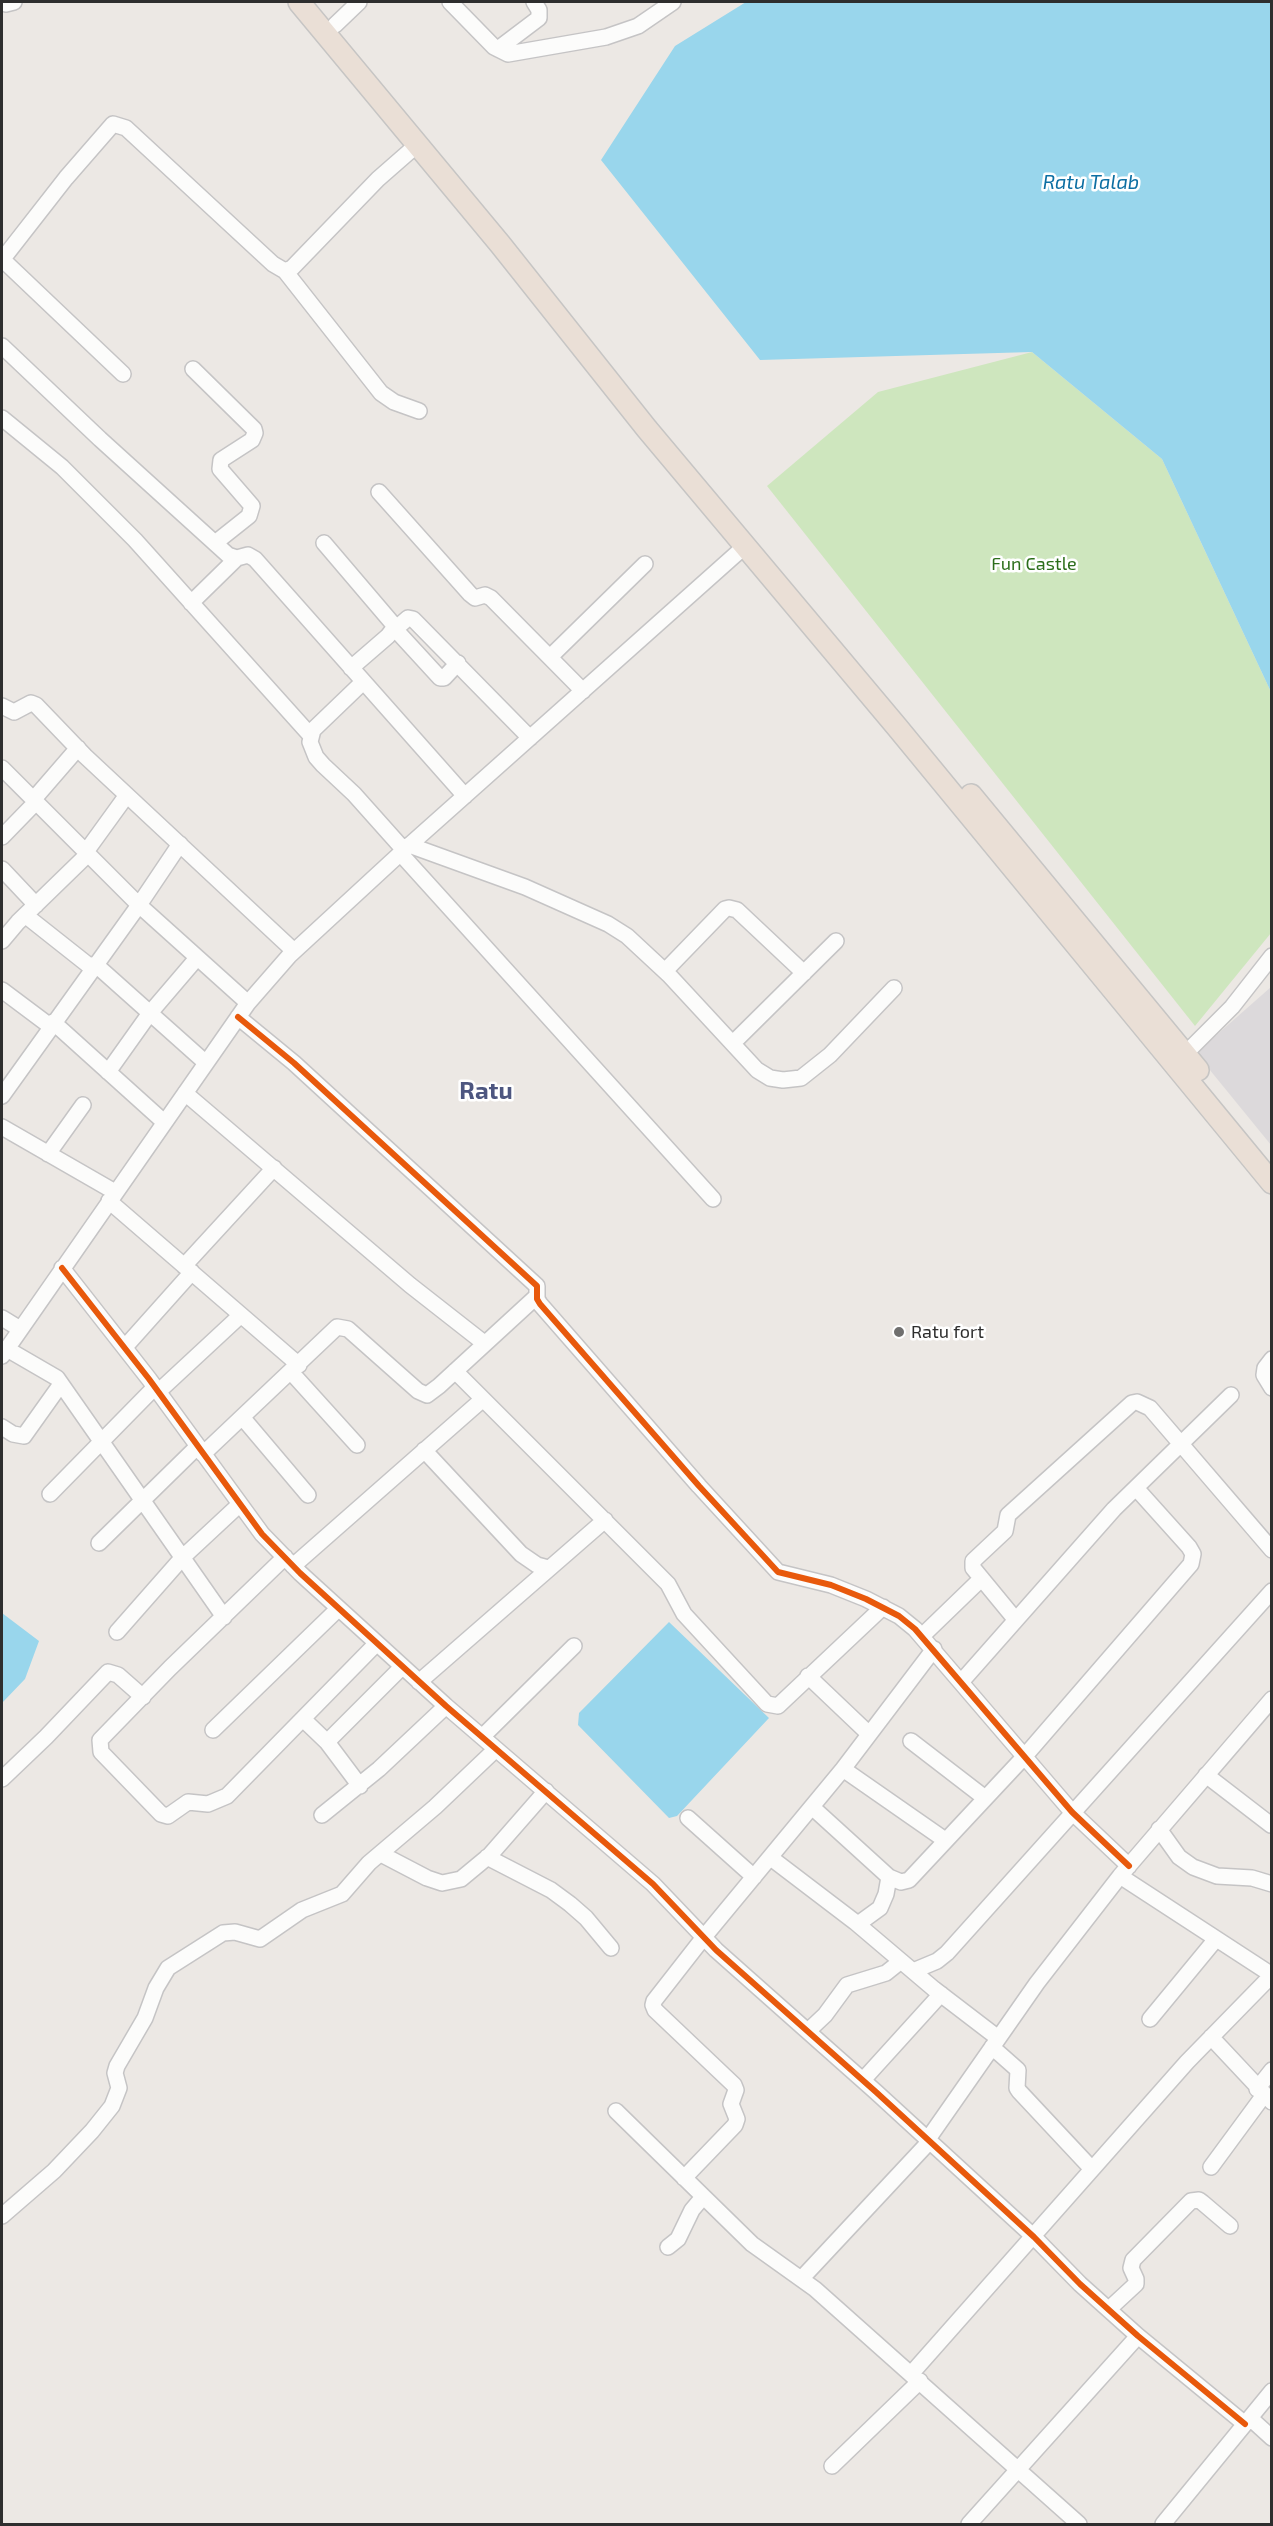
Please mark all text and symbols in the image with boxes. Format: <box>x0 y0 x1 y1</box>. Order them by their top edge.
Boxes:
water label: Ratu Talab <box>1043 170 1139 194</box>
park label: Fun Castle <box>991 553 1077 575</box>
district label: Ratu <box>459 1077 513 1105</box>
place label: Ratu fort <box>911 1321 984 1343</box>
marker: Ratu fort <box>892 1325 906 1339</box>

